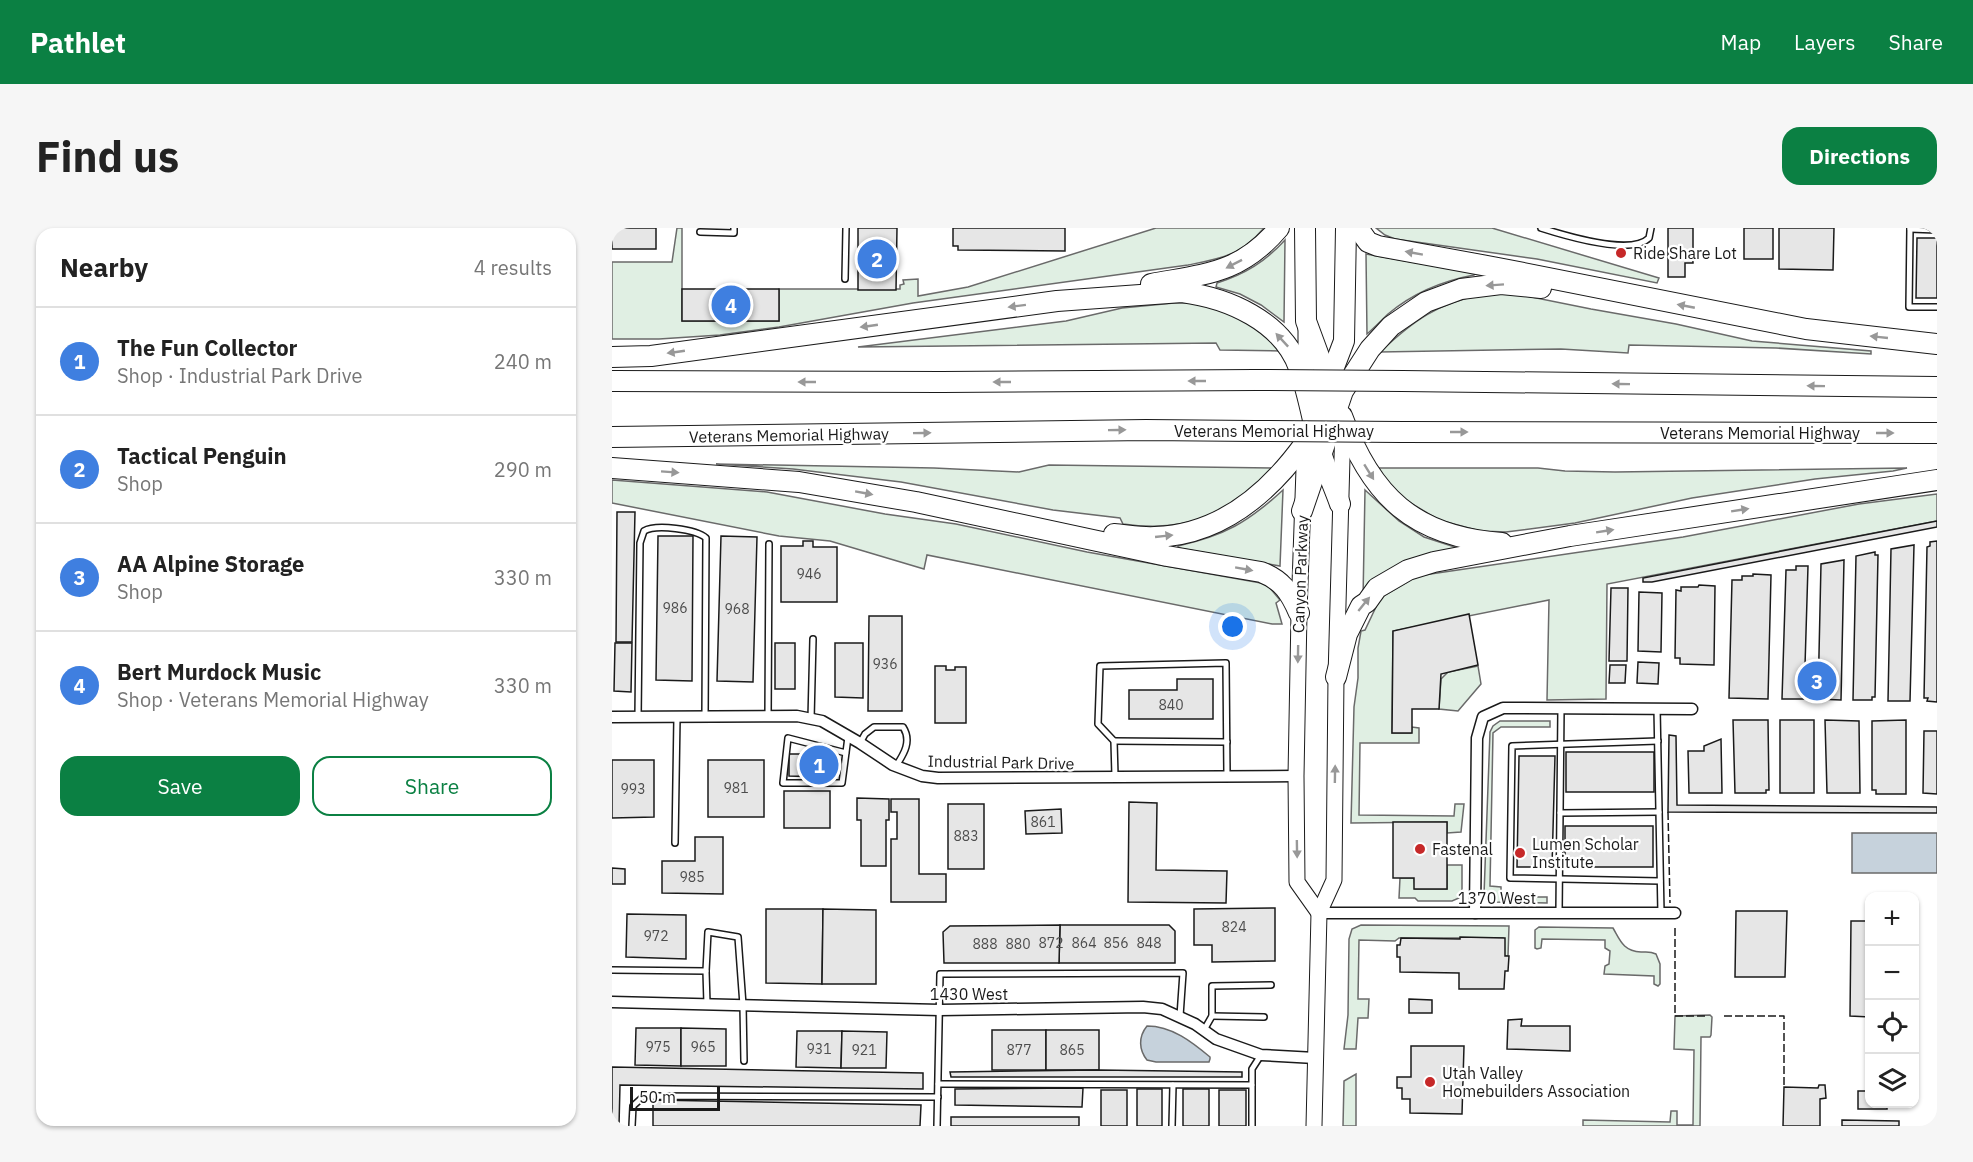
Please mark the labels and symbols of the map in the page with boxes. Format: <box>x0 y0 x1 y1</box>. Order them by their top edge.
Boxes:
pin: 2 <box>858 237 896 282</box>
place label: Ride Share Lot <box>1633 243 1737 263</box>
marker: Ride Share Lot <box>1614 246 1628 260</box>
one-way arrow <box>1405 248 1424 257</box>
one-way arrow <box>1225 259 1242 269</box>
one-way arrow <box>1485 280 1504 290</box>
pin: 4 <box>712 282 750 328</box>
one-way arrow <box>1007 301 1026 310</box>
one-way arrow <box>1677 301 1696 310</box>
one-way arrow <box>860 321 879 330</box>
one-way arrow <box>1869 332 1888 342</box>
one-way arrow <box>1276 333 1289 348</box>
one-way arrow <box>666 348 685 357</box>
one-way arrow <box>1187 376 1206 386</box>
one-way arrow <box>797 377 816 387</box>
one-way arrow <box>992 377 1011 387</box>
one-way arrow <box>1611 379 1630 389</box>
one-way arrow <box>1806 381 1825 391</box>
street label: Veterans Memorial Highway <box>1174 421 1374 441</box>
street label: Veterans Memorial Highway <box>689 423 889 447</box>
street label: Veterans Memorial Highway <box>1660 423 1860 443</box>
one-way arrow <box>1108 425 1127 435</box>
one-way arrow <box>1450 427 1469 437</box>
one-way arrow <box>913 428 932 438</box>
one-way arrow <box>1876 428 1895 438</box>
one-way arrow <box>1363 464 1374 480</box>
one-way arrow <box>661 467 680 476</box>
one-way arrow <box>855 489 874 498</box>
one-way arrow <box>1731 505 1750 514</box>
street label: Canyon Parkway <box>1288 515 1312 633</box>
one-way arrow <box>1596 526 1615 535</box>
one-way arrow <box>1154 532 1173 541</box>
house number: 946 <box>796 565 822 583</box>
one-way arrow <box>1234 565 1253 574</box>
one-way arrow <box>1358 596 1371 612</box>
house number: 986 <box>662 599 688 617</box>
house number: 968 <box>724 600 750 618</box>
your location <box>1218 612 1247 641</box>
one-way arrow <box>1293 644 1303 663</box>
house number: 936 <box>872 655 898 673</box>
pin: 3 <box>1798 658 1836 704</box>
house number: 840 <box>1158 696 1184 714</box>
pin: 1 <box>800 742 838 788</box>
street label: Industrial Park Drive <box>927 751 1075 773</box>
one-way arrow <box>1330 765 1340 784</box>
house number: 981 <box>723 779 749 797</box>
house number: 993 <box>620 780 646 798</box>
house number: 861 <box>1030 813 1056 831</box>
house number: 883 <box>953 827 979 845</box>
place label: Lumen Scholar Institute <box>1532 834 1639 872</box>
one-way arrow <box>1292 839 1302 858</box>
place label: Fastenal <box>1432 839 1493 859</box>
marker: Fastenal <box>1413 842 1427 856</box>
marker: Lumen Scholar Institute <box>1513 846 1527 860</box>
house number: 985 <box>679 868 705 886</box>
street label: 1370 West <box>1458 888 1536 908</box>
house number: 824 <box>1221 918 1247 936</box>
house number: 972 <box>643 927 669 945</box>
house number: 872 <box>1038 934 1064 952</box>
house number: 864 <box>1071 934 1097 952</box>
house number: 856 <box>1103 934 1129 952</box>
house number: 848 <box>1136 934 1162 952</box>
house number: 888 <box>972 935 998 953</box>
house number: 880 <box>1005 935 1031 953</box>
street label: 1430 West <box>930 984 1008 1004</box>
house number: 975 <box>645 1038 671 1056</box>
house number: 965 <box>690 1038 716 1056</box>
house number: 931 <box>806 1040 832 1058</box>
house number: 921 <box>851 1041 877 1059</box>
house number: 877 <box>1006 1041 1032 1059</box>
house number: 865 <box>1059 1041 1085 1059</box>
place label: Utah Valley Homebuilders Association <box>1442 1063 1630 1101</box>
marker: Utah Valley Homebuilders Association <box>1423 1075 1437 1089</box>
scale bar <box>630 1084 720 1112</box>

